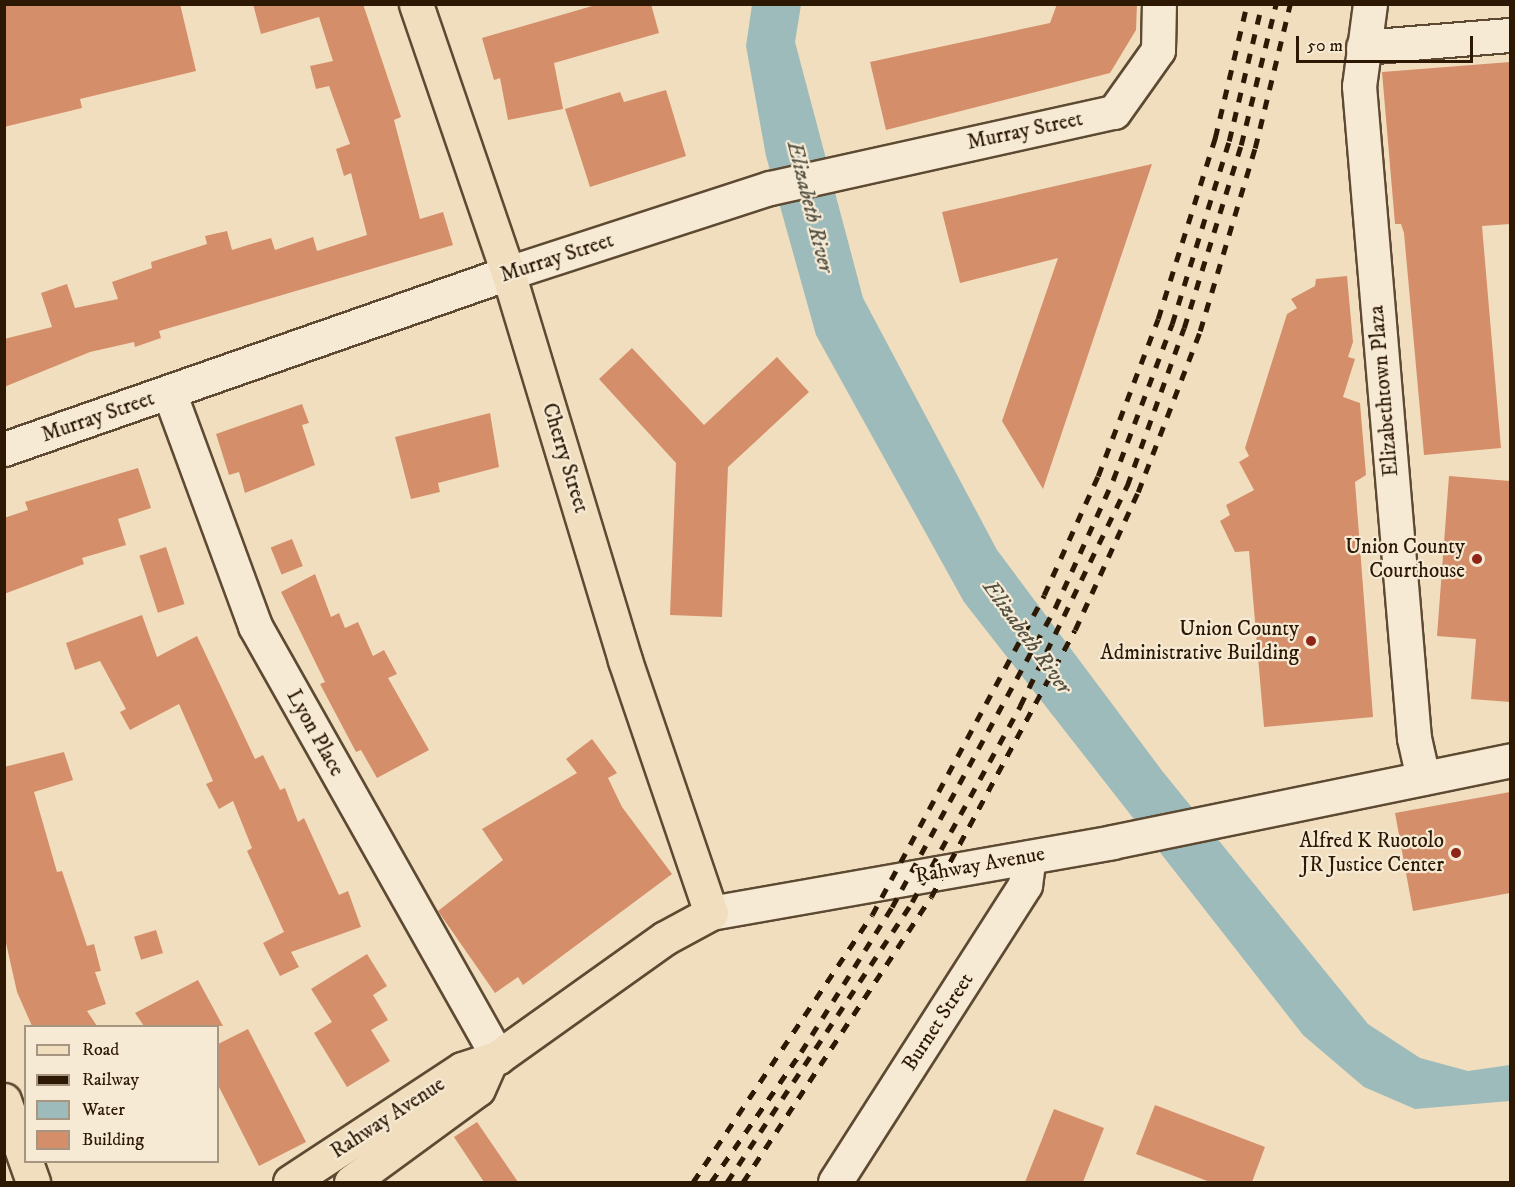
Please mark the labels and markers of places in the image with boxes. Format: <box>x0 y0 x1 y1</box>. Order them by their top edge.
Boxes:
place label: Union County Courthouse <box>1345 534 1465 584</box>
marker: Union County Courthouse <box>1470 552 1484 566</box>
place label: Union County Administrative Building <box>1100 616 1299 666</box>
marker: Union County Administrative Building <box>1304 634 1318 648</box>
place label: Alfred K Ruotolo JR Justice Center <box>1299 828 1444 878</box>
marker: Alfred K Ruotolo JR Justice Center <box>1449 846 1463 860</box>

